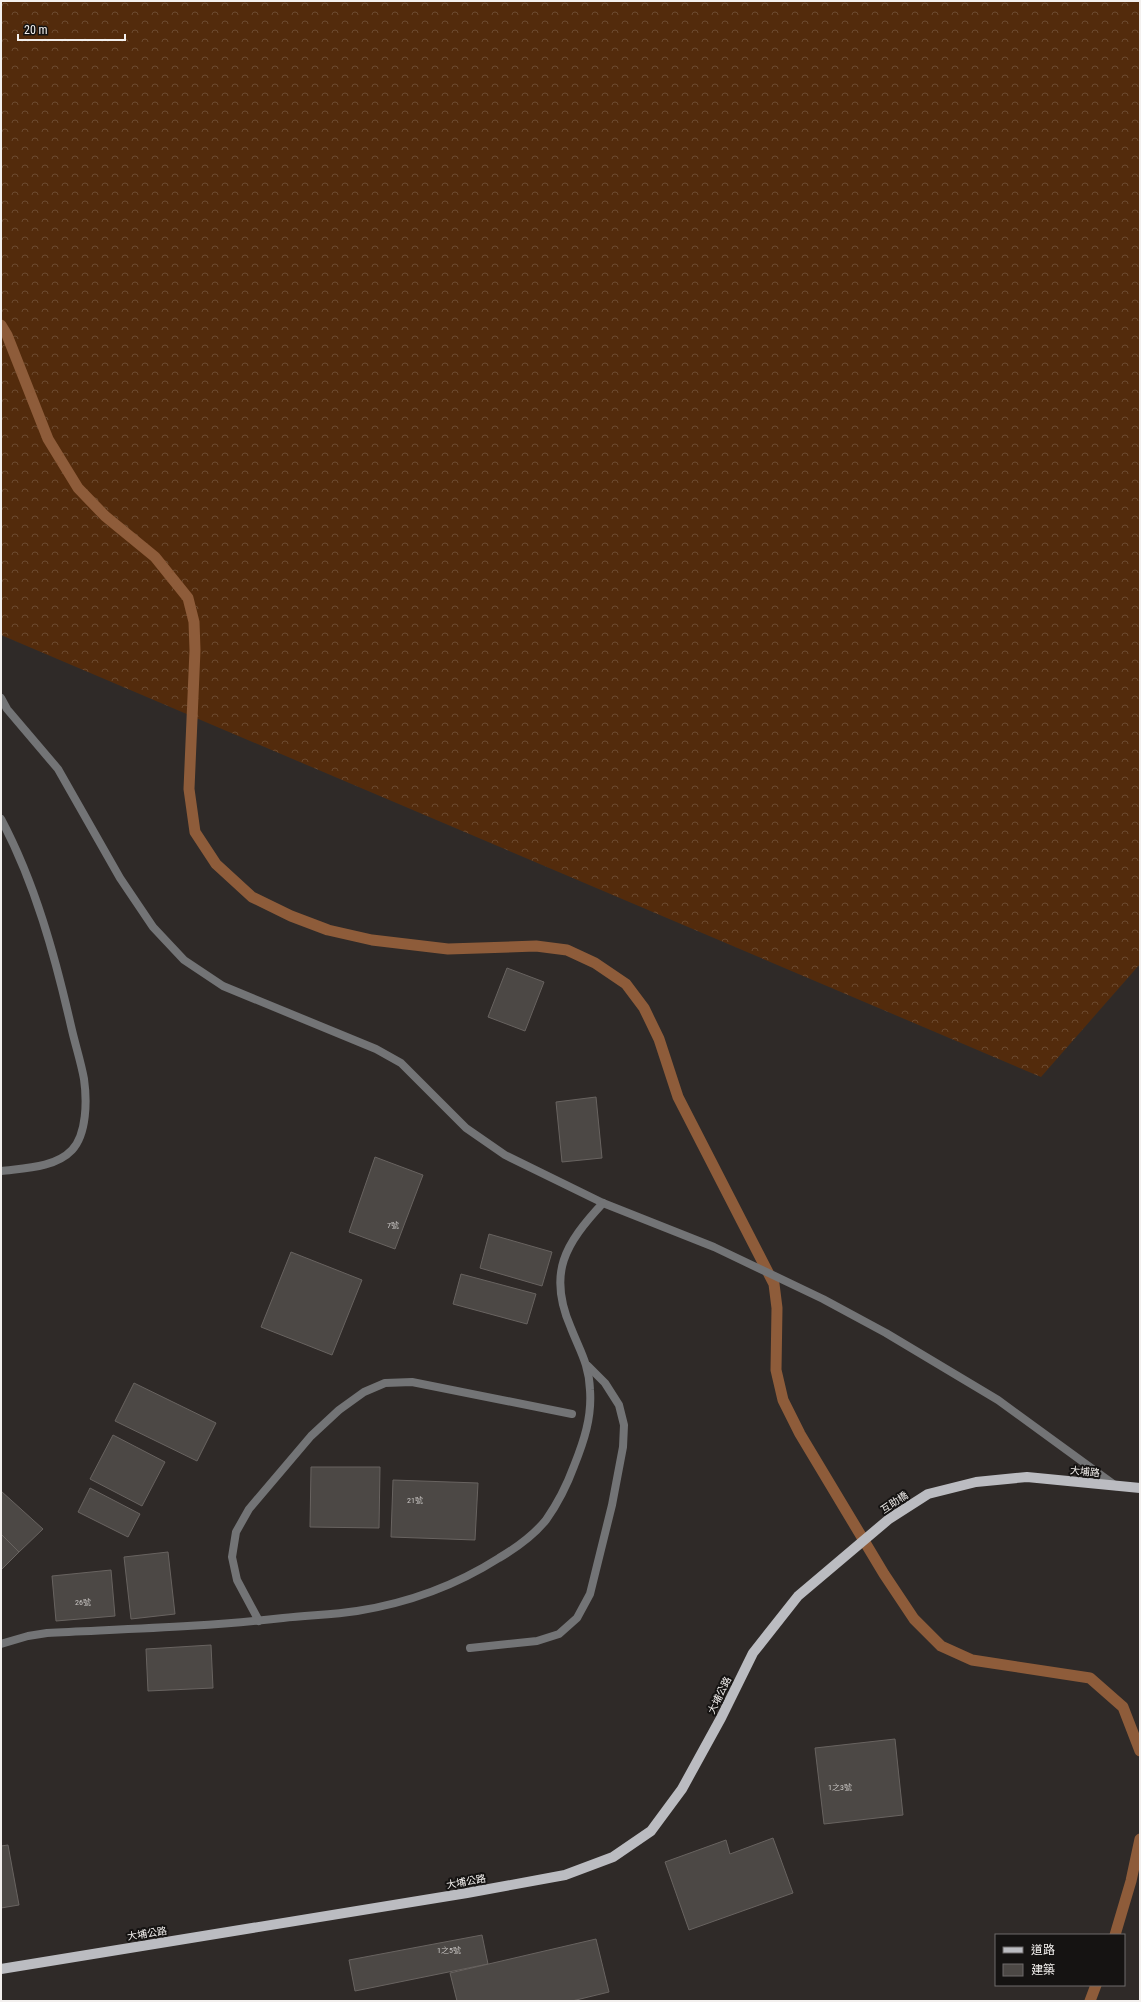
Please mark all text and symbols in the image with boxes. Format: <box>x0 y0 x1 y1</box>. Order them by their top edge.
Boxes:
scale bar <box>18 16 125 42</box>
text: 20 m <box>24 23 48 37</box>
house number: 7號 <box>387 1221 399 1230</box>
street label: 大埔路 <box>1069 1464 1100 1479</box>
street label: 互助橋 <box>879 1489 910 1515</box>
house number: 21號 <box>407 1496 423 1505</box>
house number: 26號 <box>75 1598 91 1607</box>
street label: 大埔公路 <box>706 1675 733 1716</box>
house number: 1之3號 <box>828 1783 852 1792</box>
street label: 大埔公路 <box>445 1873 487 1890</box>
street label: 大埔公路 <box>126 1925 168 1942</box>
legend <box>995 1934 1125 1986</box>
text: 道路 <box>1031 1943 1055 1957</box>
house number: 1之5號 <box>437 1946 461 1955</box>
text: 建築 <box>1031 1963 1055 1977</box>

